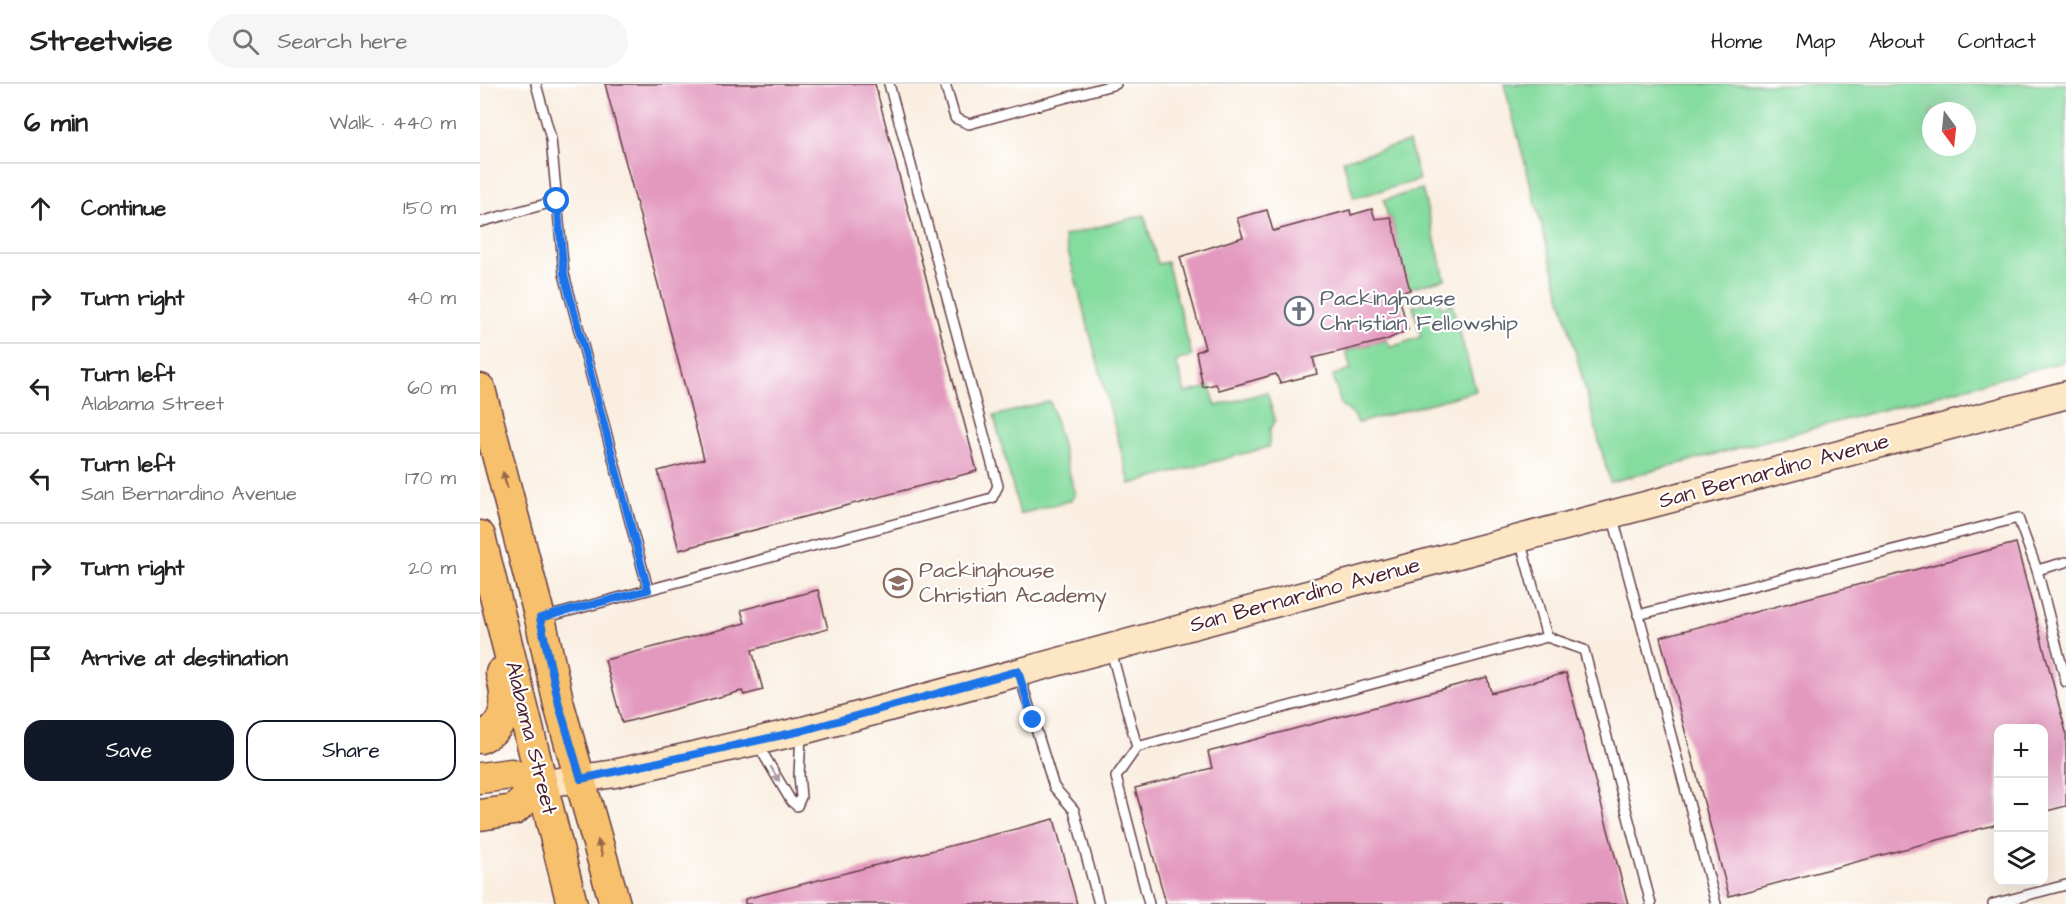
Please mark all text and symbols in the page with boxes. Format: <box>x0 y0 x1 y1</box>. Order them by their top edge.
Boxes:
search box <box>208 14 628 68</box>
text: Streetwise <box>30 22 172 61</box>
icon: search <box>229 25 262 58</box>
text: Search here <box>277 26 407 57</box>
text: Home <box>1711 27 1763 56</box>
text: Map <box>1796 27 1836 56</box>
text: About <box>1869 27 1925 56</box>
text: Contact <box>1958 27 2036 56</box>
north arrow <box>1922 102 1976 156</box>
text: 6 min <box>24 105 88 141</box>
text: Walk · 440 m <box>329 109 456 137</box>
route start <box>543 187 569 213</box>
icon: ahead <box>24 192 57 225</box>
text: Continue <box>81 193 166 224</box>
text: 150 m <box>403 194 456 222</box>
icon: right <box>24 282 57 315</box>
text: Turn right <box>81 283 184 314</box>
place label: Packinghouse Christian Fellowship <box>1320 283 1518 339</box>
text: 40 m <box>406 284 456 312</box>
church icon: Packinghouse Christian Fellowship <box>1283 295 1315 327</box>
text: Turn left <box>81 359 175 390</box>
icon: left <box>24 372 57 405</box>
text: 60 m <box>407 374 456 402</box>
text: Alabama Street <box>81 390 224 418</box>
street label: San Bernardino Avenue <box>1655 425 1893 517</box>
text: Turn left <box>81 449 175 480</box>
icon: left <box>24 462 57 495</box>
text: 170 m <box>405 464 456 492</box>
one-way arrow <box>500 471 510 489</box>
text: San Bernardino Avenue <box>81 480 297 508</box>
street label: San Bernardino Avenue <box>1186 549 1424 641</box>
icon: right <box>24 552 57 585</box>
text: Turn right <box>81 553 184 584</box>
text: 20 m <box>408 554 456 582</box>
place label: Packinghouse Christian Academy <box>919 555 1107 612</box>
school or university icon: Packinghouse Christian Academy <box>882 567 914 599</box>
icon: arrive <box>24 642 57 675</box>
text: Arrive at destination <box>81 643 288 674</box>
street label: Alabama Street <box>497 658 565 818</box>
route end <box>1019 706 1045 732</box>
button: Save <box>24 720 234 781</box>
button: Share <box>246 720 456 781</box>
map controls <box>1994 724 2048 886</box>
button: + <box>1994 724 2048 778</box>
one-way arrow <box>770 766 780 783</box>
button: − <box>1994 778 2048 832</box>
button: layers <box>1994 832 2048 886</box>
one-way arrow <box>594 839 604 857</box>

